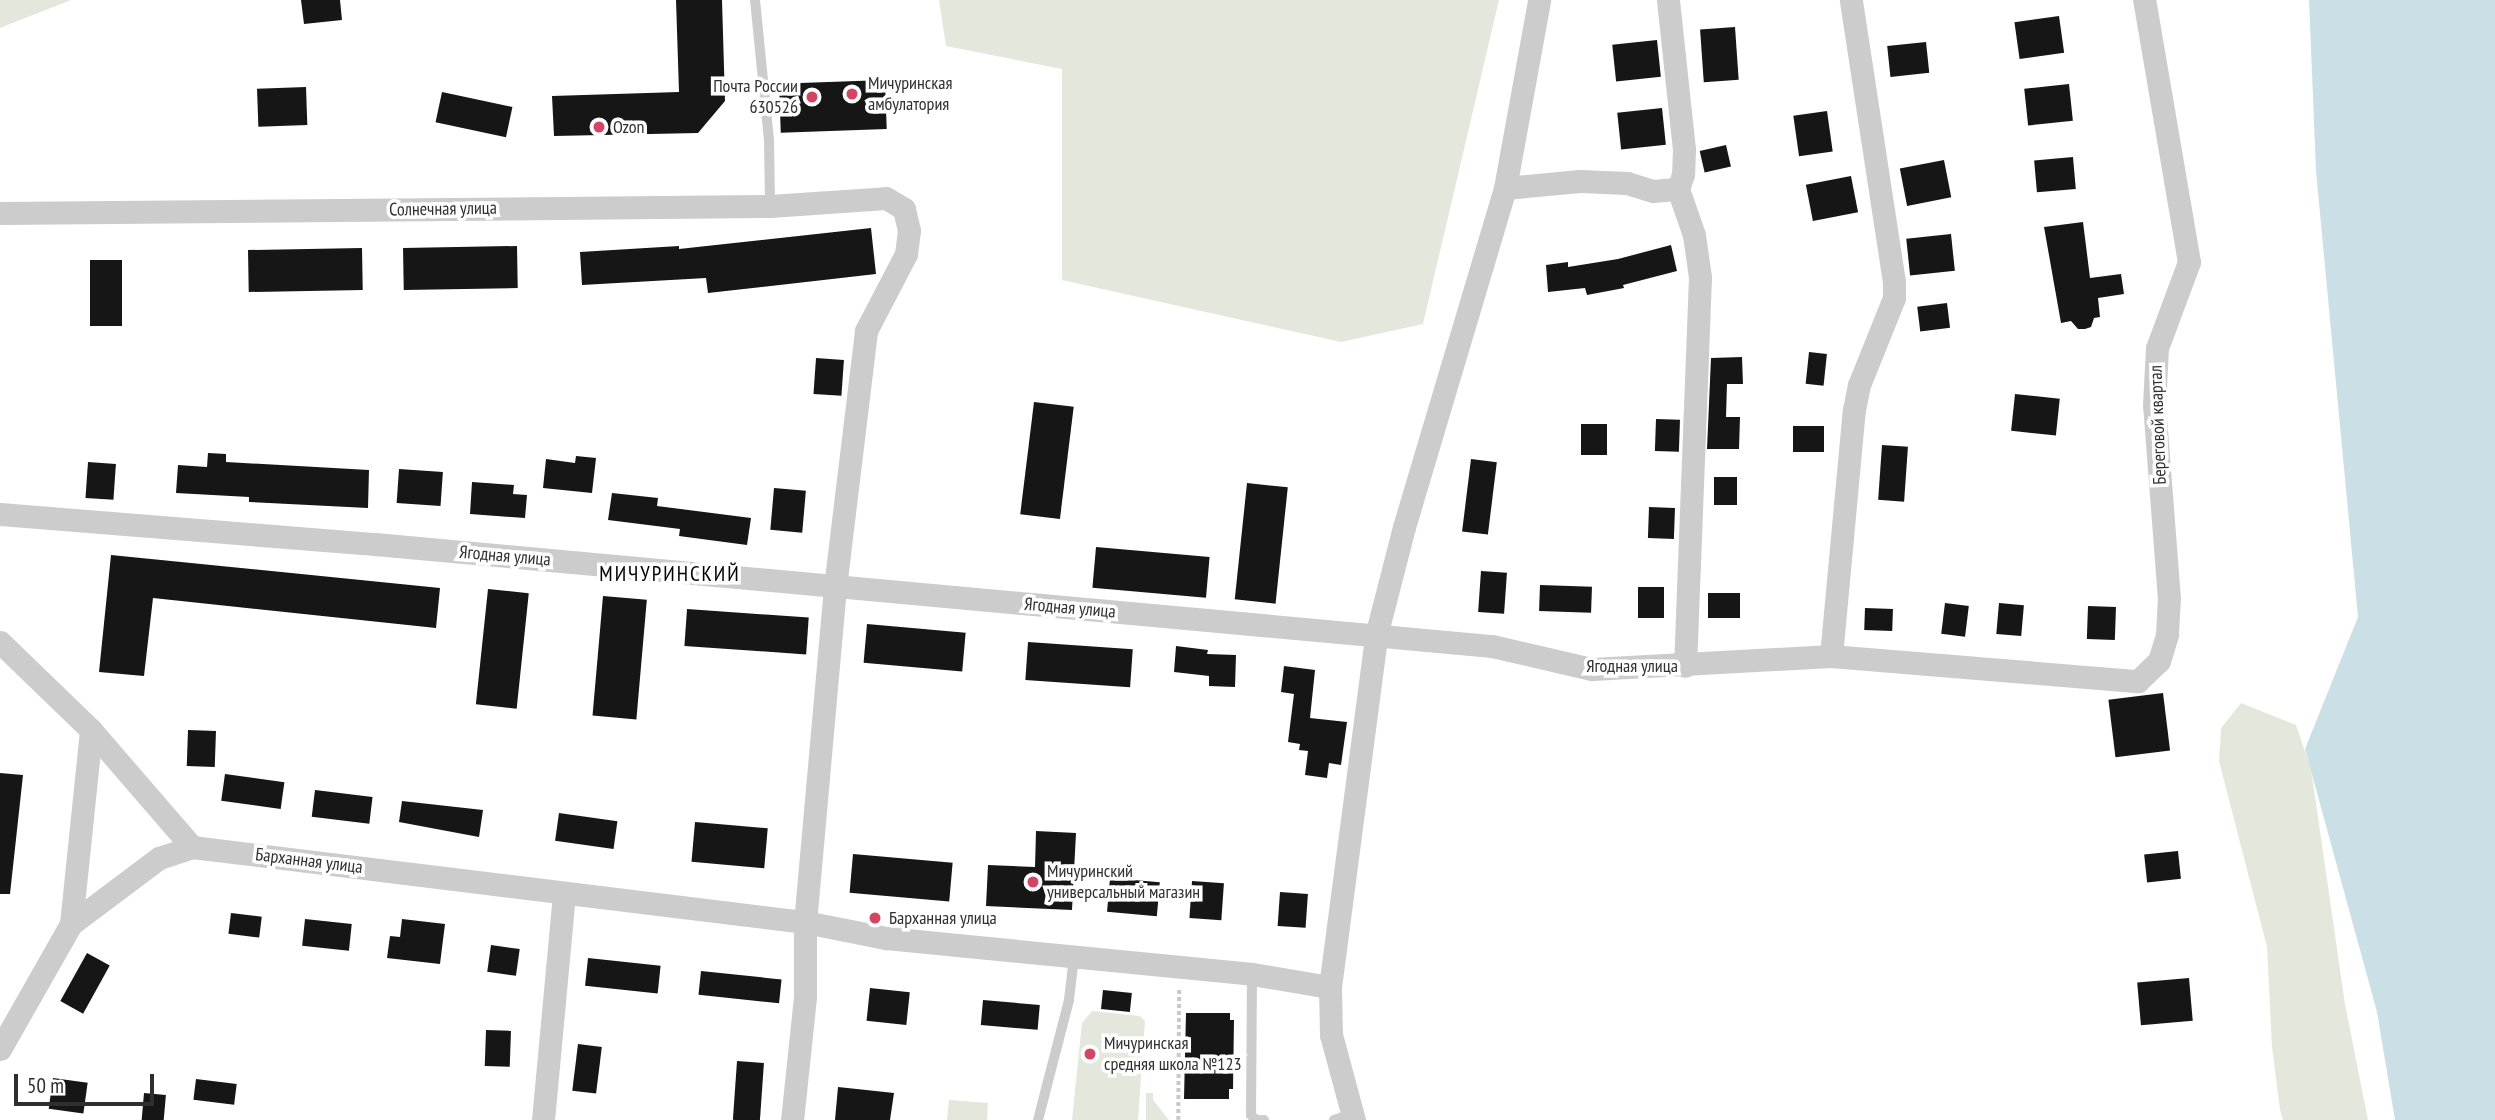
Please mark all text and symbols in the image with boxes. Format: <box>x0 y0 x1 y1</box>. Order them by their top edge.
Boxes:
place label: Мичуринская амбулатория <box>868 73 952 116</box>
place label: Почта России 630526 <box>713 76 798 119</box>
marker: Мичуринская амбулатория <box>842 84 862 104</box>
marker: Почта России 630526 <box>804 89 820 105</box>
place label: Ozon <box>613 116 645 138</box>
marker: Ozon <box>591 119 607 135</box>
street label: Солнечная улица <box>389 197 497 221</box>
street label: Береговой квартал <box>2145 365 2171 485</box>
street label: Ягодная улица <box>458 541 552 571</box>
district label: МИЧУРИНСКИЙ <box>601 561 739 587</box>
street label: Ягодная улица <box>1023 593 1117 623</box>
street label: Ягодная улица <box>1586 655 1678 677</box>
street label: Барханная улица <box>254 844 364 878</box>
place label: Мичуринский универсальный магазин <box>1047 861 1200 903</box>
marker: Мичуринский универсальный магазин <box>1025 874 1041 890</box>
place label: Барханная улица <box>889 907 997 929</box>
marker: Барханная улица <box>867 910 883 926</box>
place label: Мичуринская средняя школа №123 <box>1104 1033 1242 1076</box>
marker: Мичуринская средняя школа №123 <box>1082 1046 1098 1062</box>
scale bar <box>18 1060 158 1104</box>
text: 50 m <box>27 1072 64 1099</box>

